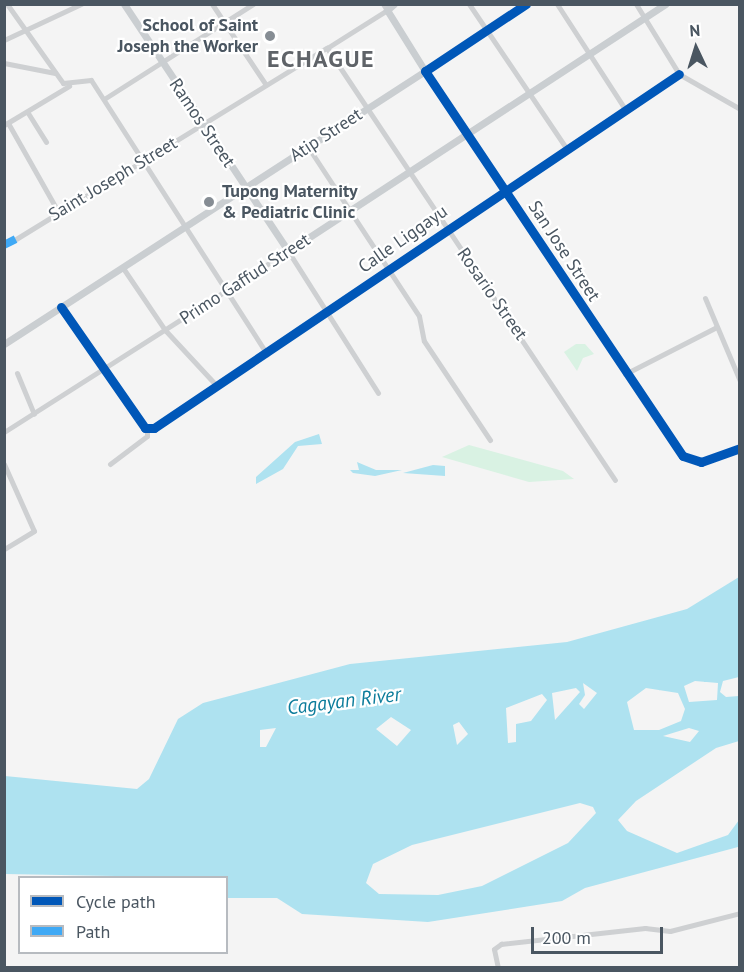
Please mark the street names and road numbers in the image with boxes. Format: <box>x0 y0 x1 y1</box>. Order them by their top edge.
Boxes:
street label: Ramos Street <box>165 75 239 171</box>
street label: Atip Street <box>286 104 366 166</box>
street label: Saint Joseph Street <box>45 132 181 226</box>
street label: San Jose Street <box>523 197 605 305</box>
street label: Calle Liggayu <box>354 200 452 278</box>
street label: Primo Gaffud Street <box>176 229 314 329</box>
street label: Rosario Street <box>452 244 532 344</box>

